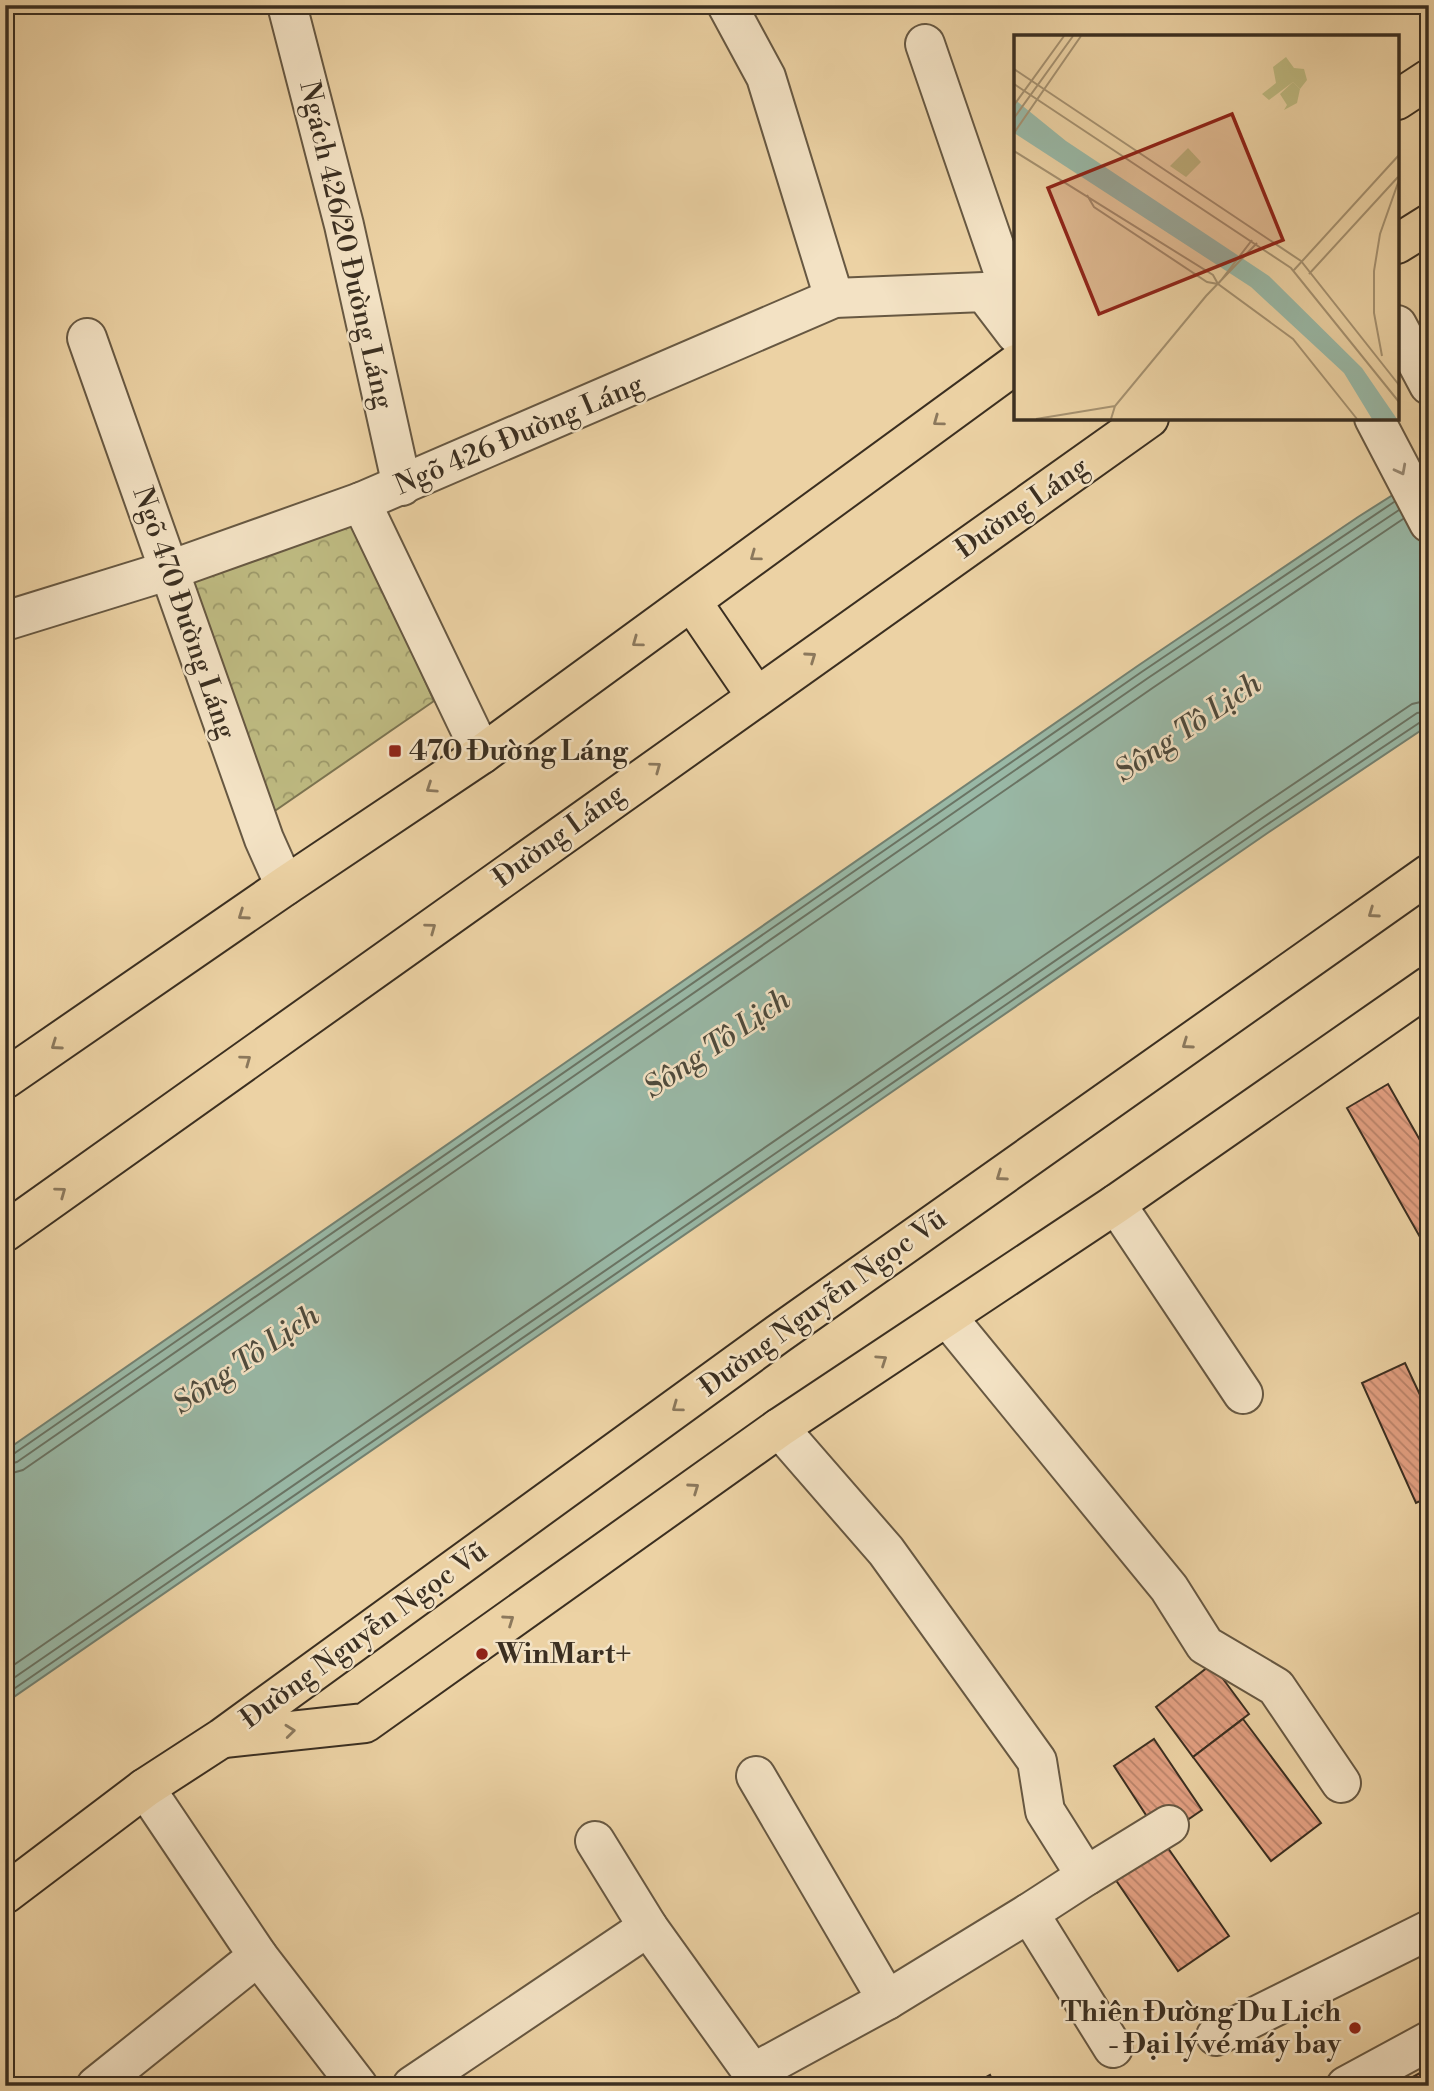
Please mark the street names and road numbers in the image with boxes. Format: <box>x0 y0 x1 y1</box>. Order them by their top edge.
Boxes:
street label: Ngách 426/20 Đường Láng <box>291 78 401 413</box>
street label: Ngõ 426 Đường Láng <box>389 367 649 503</box>
street label: Đường Láng <box>949 449 1096 567</box>
street label: Ngõ 470 Đường Láng <box>124 482 244 744</box>
street label: Đường Láng <box>486 776 632 896</box>
street label: Đường Nguyễn Ngọc Vũ <box>693 1202 953 1404</box>
street label: Đường Nguyễn Ngọc Vũ <box>234 1534 494 1736</box>

